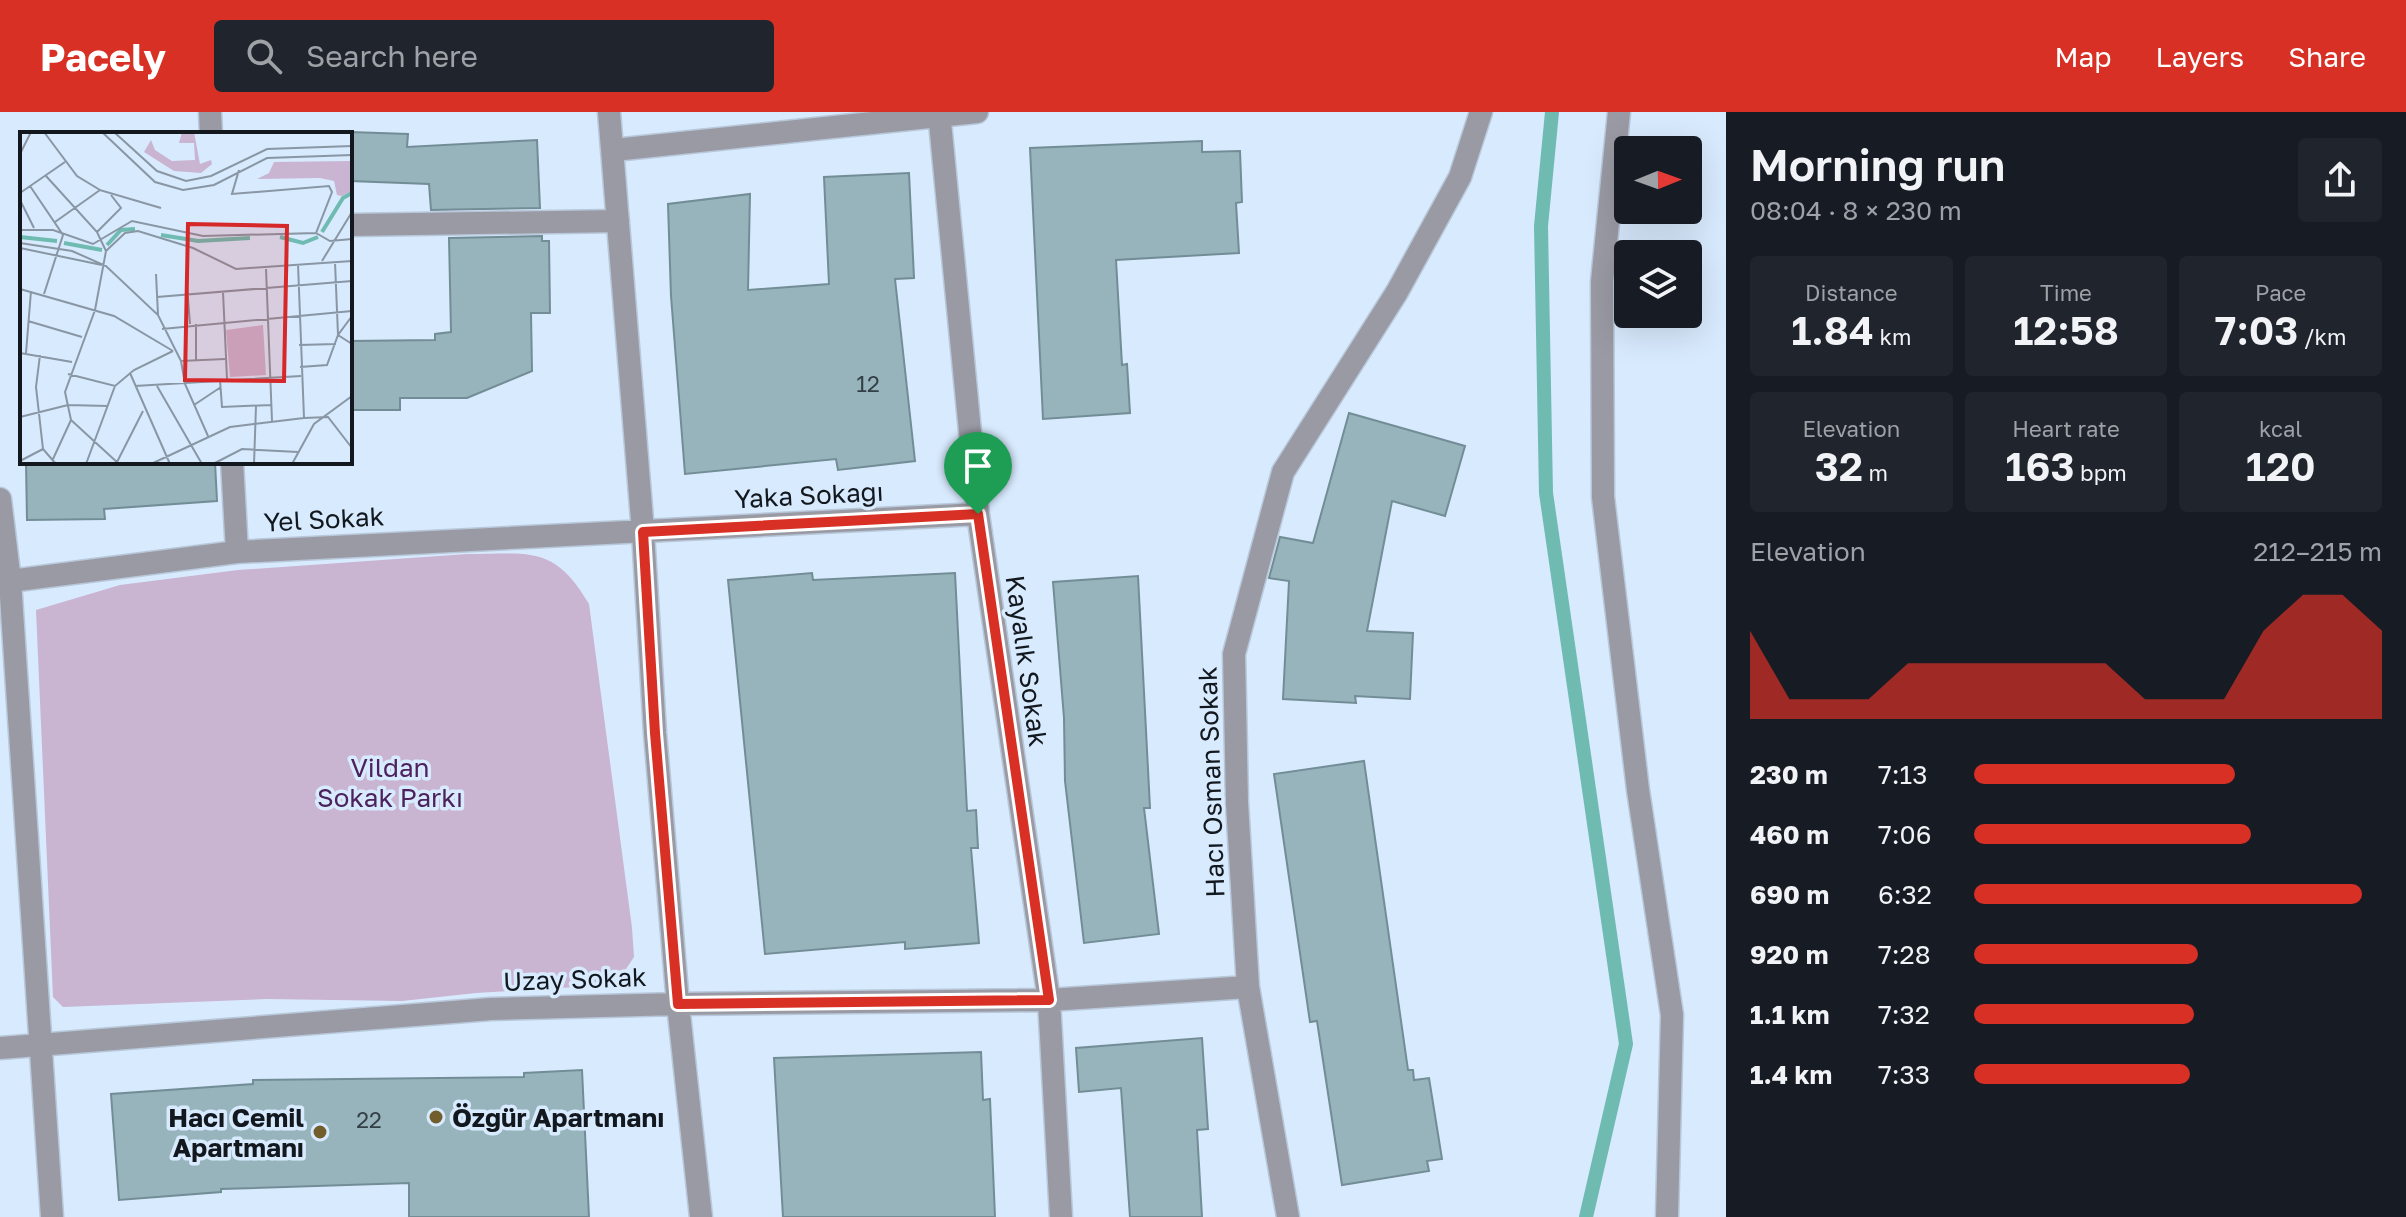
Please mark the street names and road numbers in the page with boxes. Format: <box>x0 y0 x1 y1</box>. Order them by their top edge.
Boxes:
street label: Yaka Sokağı <box>734 476 884 514</box>
street label: Yel Sokak <box>263 500 385 538</box>
street label: Kayalık Sokak <box>1000 573 1054 749</box>
street label: Hacı Osman Sokak <box>1191 666 1231 898</box>
street label: Uzay Sokak <box>503 961 648 997</box>

